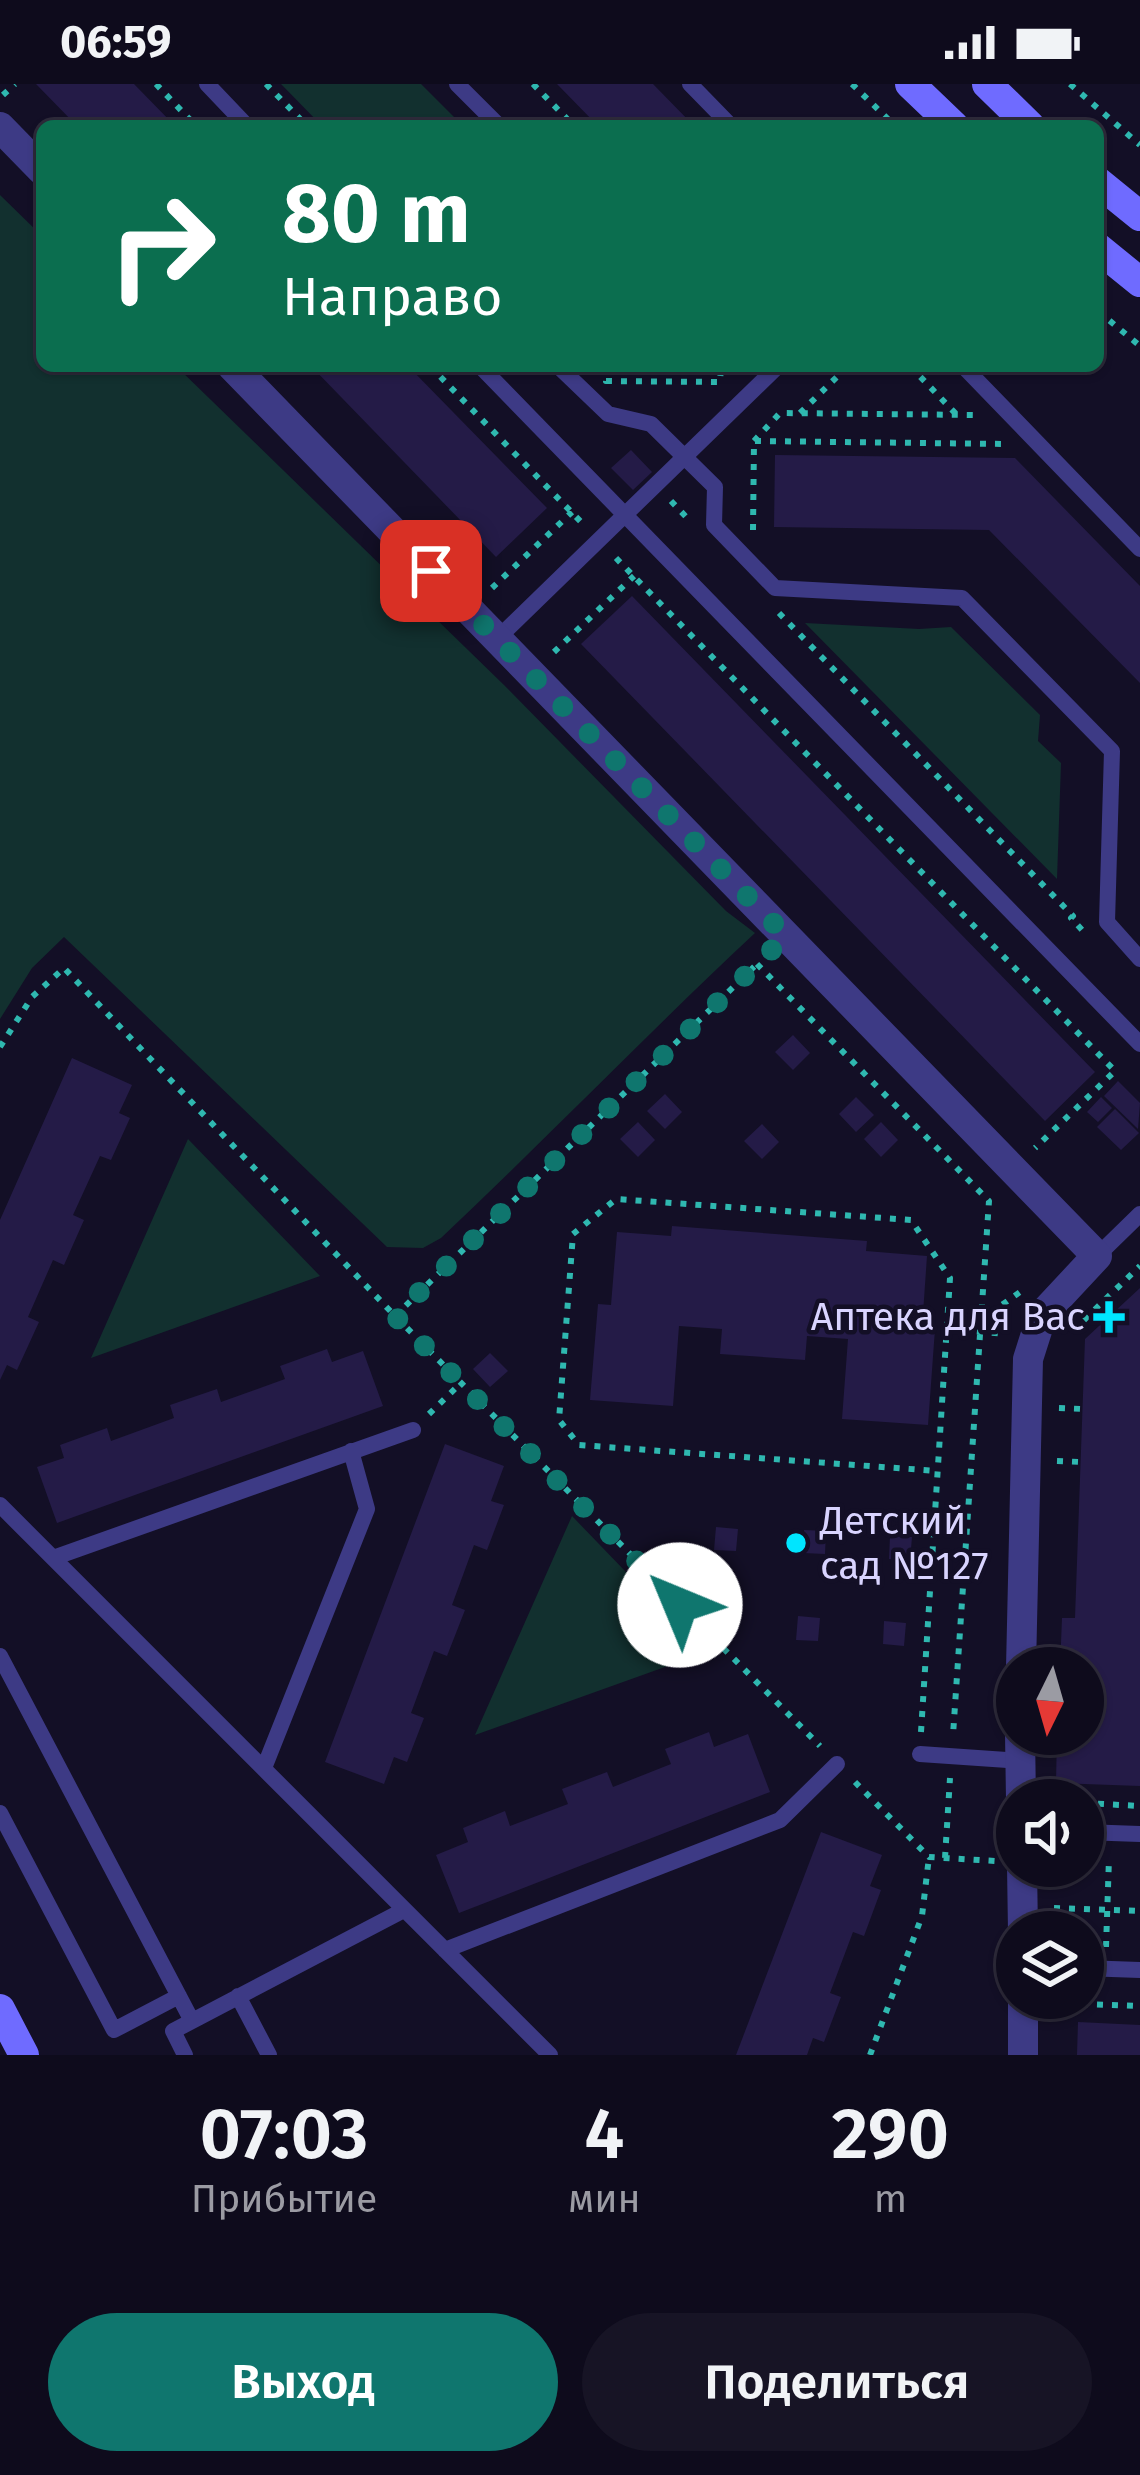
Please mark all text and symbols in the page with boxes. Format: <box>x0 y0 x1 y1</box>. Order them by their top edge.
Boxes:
text: 06:59 <box>60 15 172 69</box>
text: 80 m <box>282 163 471 264</box>
icon: right <box>84 168 240 324</box>
text: Направо <box>282 265 503 329</box>
pin <box>380 520 482 622</box>
icon: arrive <box>398 538 464 604</box>
place label: Аптека для Вас <box>811 1294 1085 1340</box>
marker: Аптека для Вас <box>1096 1304 1122 1330</box>
place label: Детский сад №127 <box>819 1498 988 1589</box>
marker: Детский сад №127 <box>783 1530 809 1556</box>
position arrow <box>617 1542 743 1668</box>
north arrow <box>996 1647 1104 1755</box>
map controls <box>996 1647 1104 2019</box>
button: sound <box>996 1779 1104 1887</box>
button: layers <box>996 1911 1104 2019</box>
text: 07:03 <box>200 2091 368 2177</box>
text: 4 <box>584 2091 624 2177</box>
text: 290 <box>832 2091 949 2177</box>
text: Прибытие <box>191 2176 377 2222</box>
text: мин <box>568 2176 641 2222</box>
text: m <box>874 2176 907 2222</box>
button: Выход <box>48 2313 558 2451</box>
button: Поделиться <box>582 2313 1092 2451</box>

